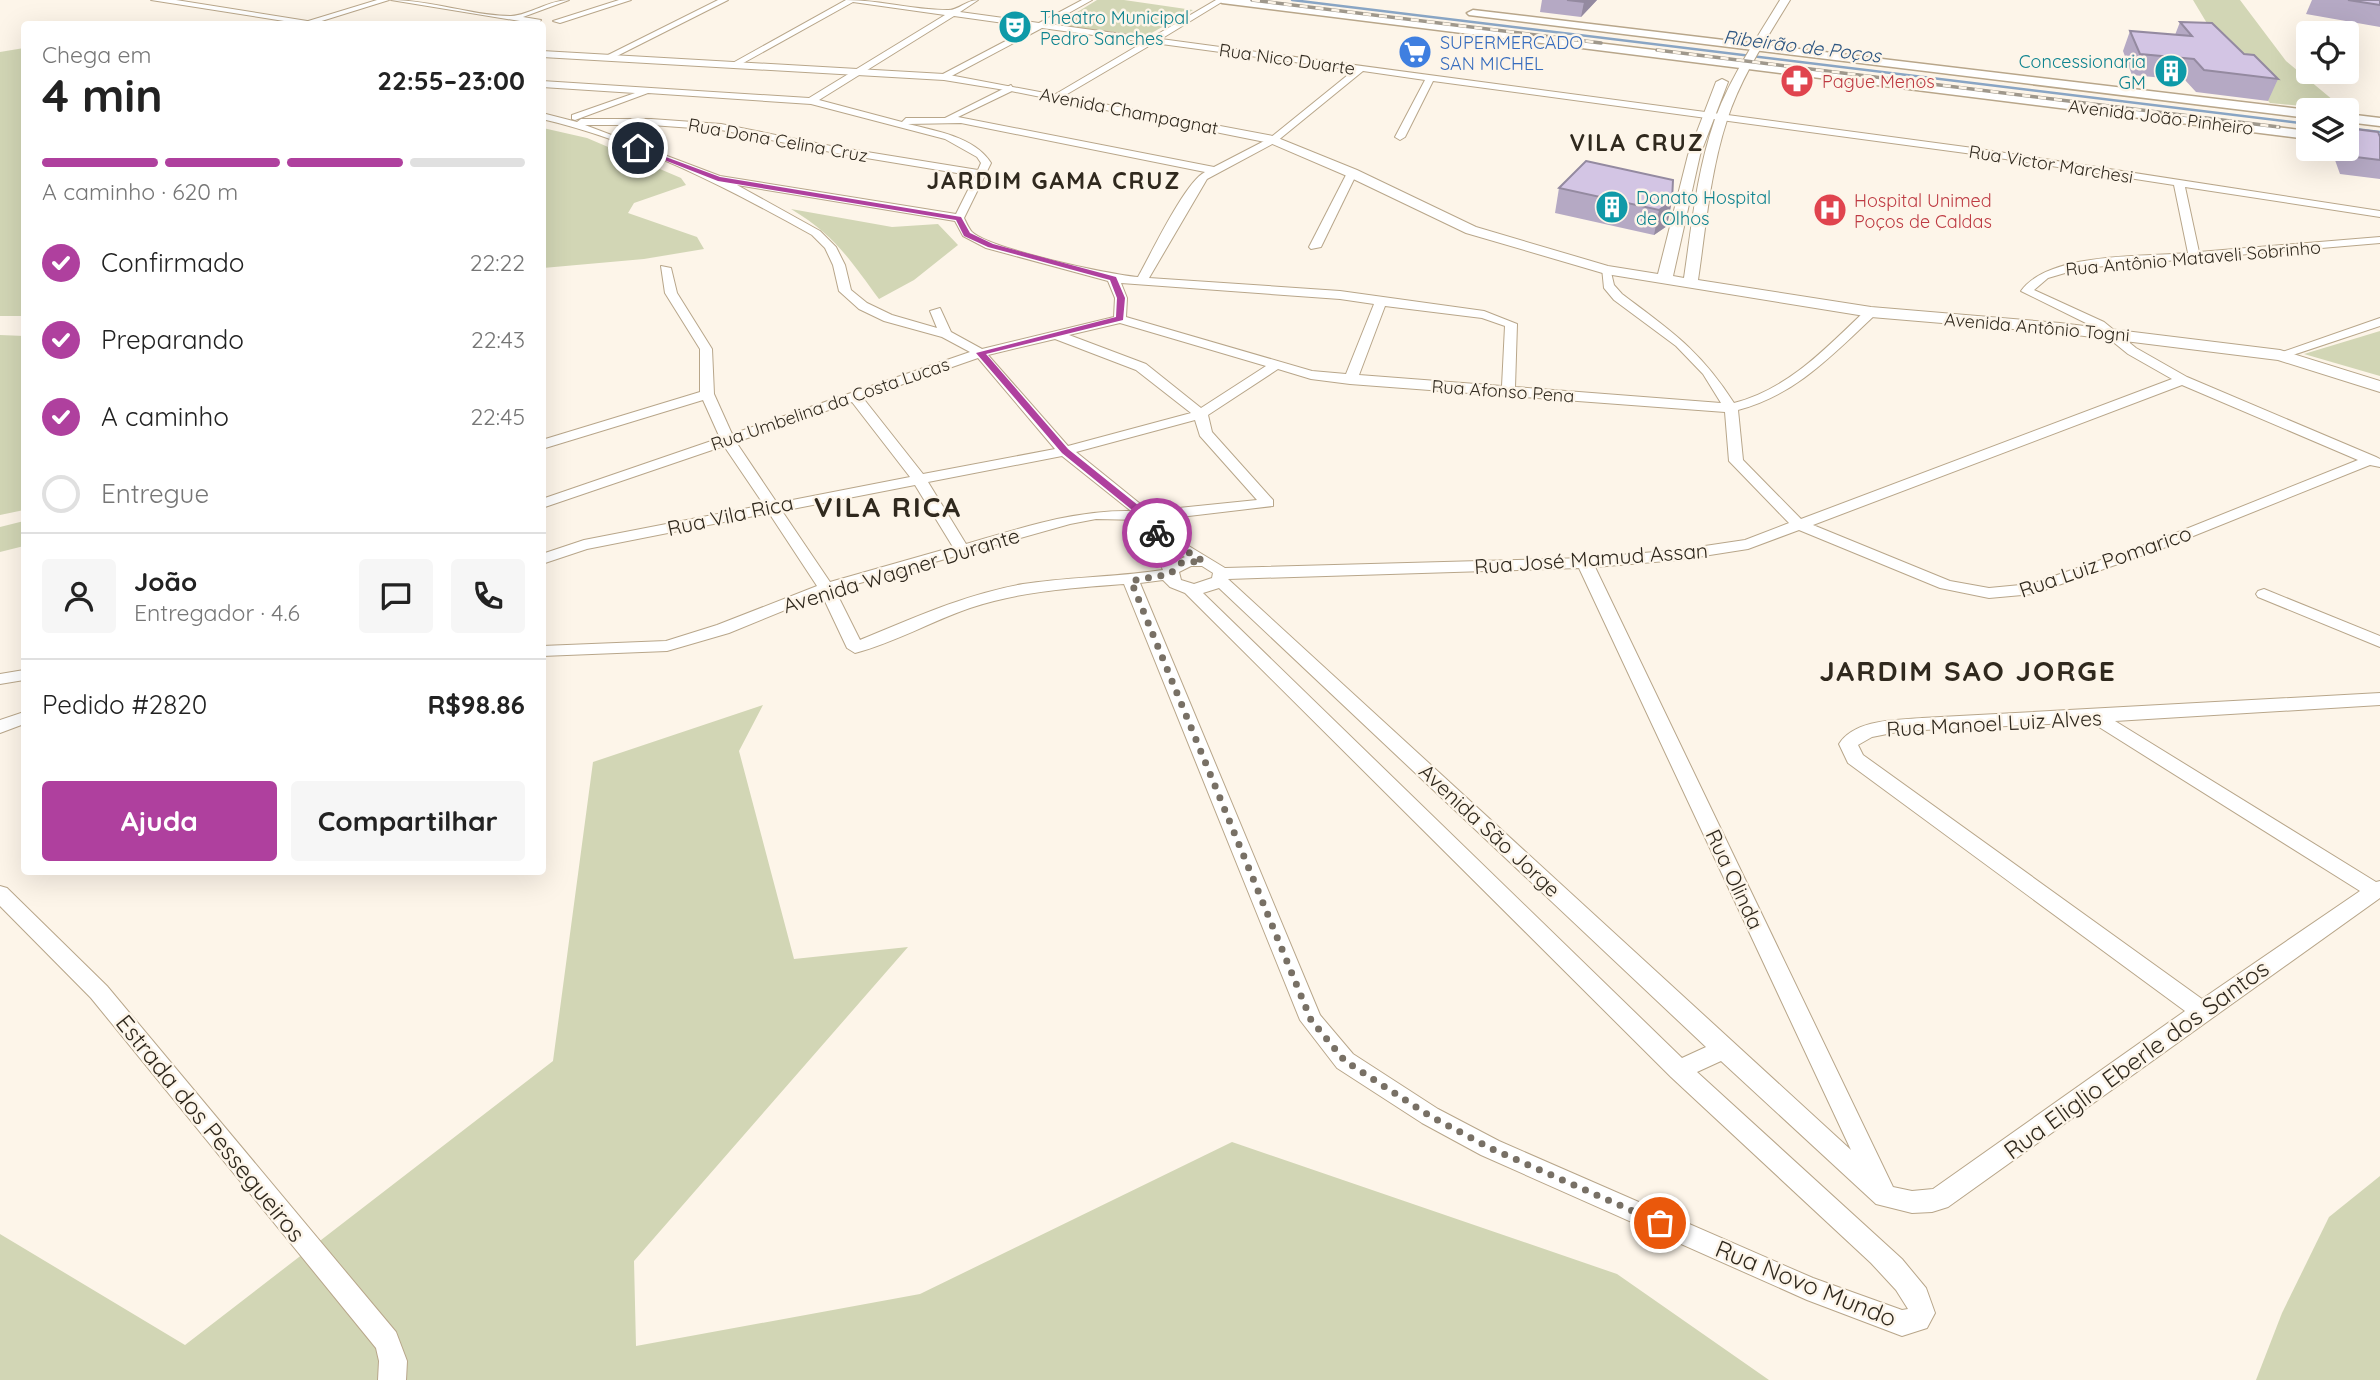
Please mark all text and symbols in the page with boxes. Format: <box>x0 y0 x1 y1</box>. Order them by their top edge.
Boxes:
place label: Theatro Municipal Pedro Sanches <box>1040 6 1189 50</box>
theatre icon: Theatro Municipal Pedro Sanches <box>996 8 1034 46</box>
map controls <box>2296 21 2359 161</box>
button: locate <box>2296 21 2359 84</box>
water label: Ribeirão de Poços <box>1722 24 1883 68</box>
place label: SUPERMERCADO SAN MICHEL <box>1440 31 1583 75</box>
supermarket icon: SUPERMERCADO SAN MICHEL <box>1396 33 1434 71</box>
street label: Rua Nico Duarte <box>1217 38 1357 80</box>
text: Chega em <box>42 40 151 69</box>
place label: Concessionaria GM <box>2019 50 2146 94</box>
building icon: Concessionaria GM <box>2152 52 2190 90</box>
pharmacy icon: Pague Menos <box>1778 62 1816 100</box>
text: 22:55–23:00 <box>377 64 525 97</box>
text: 4 min <box>42 66 163 124</box>
place label: Pague Menos <box>1822 70 1935 93</box>
street label: Avenida Champagnat <box>1038 82 1220 140</box>
street label: Avenida João Pinheiro <box>2067 94 2255 140</box>
button: layers <box>2296 98 2359 161</box>
street label: Rua Dona Celina Cruz <box>686 113 870 167</box>
pin <box>608 118 668 178</box>
district label: VILA CRUZ <box>1569 128 1705 157</box>
icon: home <box>619 129 657 167</box>
street label: Rua Victor Marchesi <box>1967 140 2135 188</box>
district label: JARDIM GAMA CRUZ <box>927 166 1181 195</box>
text: A caminho · 620 m <box>42 177 238 206</box>
place label: Donato Hospital de Olhos <box>1636 186 1771 230</box>
building icon: Donato Hospital de Olhos <box>1593 188 1631 226</box>
place label: Hospital Unimed Poços de Caldas <box>1854 189 1992 233</box>
hospital icon: Hospital Unimed Poços de Caldas <box>1811 191 1849 229</box>
street label: Rua Antônio Mataveli Sobrinho <box>2064 235 2322 281</box>
icon: check <box>42 244 80 282</box>
text: Confirmado <box>101 246 245 279</box>
text: 22:22 <box>470 248 525 277</box>
street label: Avenida Antônio Togni <box>1943 307 2131 347</box>
icon: check <box>42 321 80 359</box>
text: Preparando <box>101 323 244 356</box>
text: 22:43 <box>471 325 525 354</box>
street label: Rua Umbelina da Costa Lucas <box>708 352 952 456</box>
street label: Rua Afonso Pena <box>1431 375 1575 407</box>
icon: check <box>42 398 80 436</box>
text: A caminho <box>101 400 229 433</box>
text: 22:45 <box>470 402 525 431</box>
text: Entregue <box>101 477 209 510</box>
street label: Rua Vila Rica <box>665 489 795 541</box>
district label: VILA RICA <box>814 489 962 524</box>
courier <box>1122 498 1192 568</box>
icon: bike <box>1138 514 1176 552</box>
street label: Rua Luiz Pomarico <box>2015 519 2195 603</box>
street label: Avenida Wagner Durante <box>780 522 1022 618</box>
street label: Rua José Mamud Assan <box>1473 537 1709 579</box>
button: person <box>42 559 116 633</box>
button: chat <box>359 559 433 633</box>
button: phone <box>451 559 525 633</box>
text: João <box>134 565 197 598</box>
text: Entregador · 4.6 <box>134 598 300 627</box>
district label: JARDIM SAO JORGE <box>1819 653 2117 688</box>
text: Pedido #2820 <box>42 688 207 721</box>
text: R$98.86 <box>427 688 525 721</box>
street label: Rua Manoel Luiz Alves <box>1886 704 2102 742</box>
street label: Avenida São Jorge <box>1414 758 1566 902</box>
button: Ajuda <box>42 781 277 861</box>
button: Compartilhar <box>291 781 525 861</box>
street label: Rua Olinda <box>1701 825 1769 933</box>
street label: Rua Eliglio Eberle dos Santos <box>1998 953 2274 1165</box>
street label: Estrada dos Pessegueiros <box>110 1008 312 1248</box>
pin <box>1630 1193 1690 1253</box>
icon: bag <box>1641 1204 1679 1242</box>
street label: Rua Novo Mundo <box>1711 1233 1901 1333</box>

